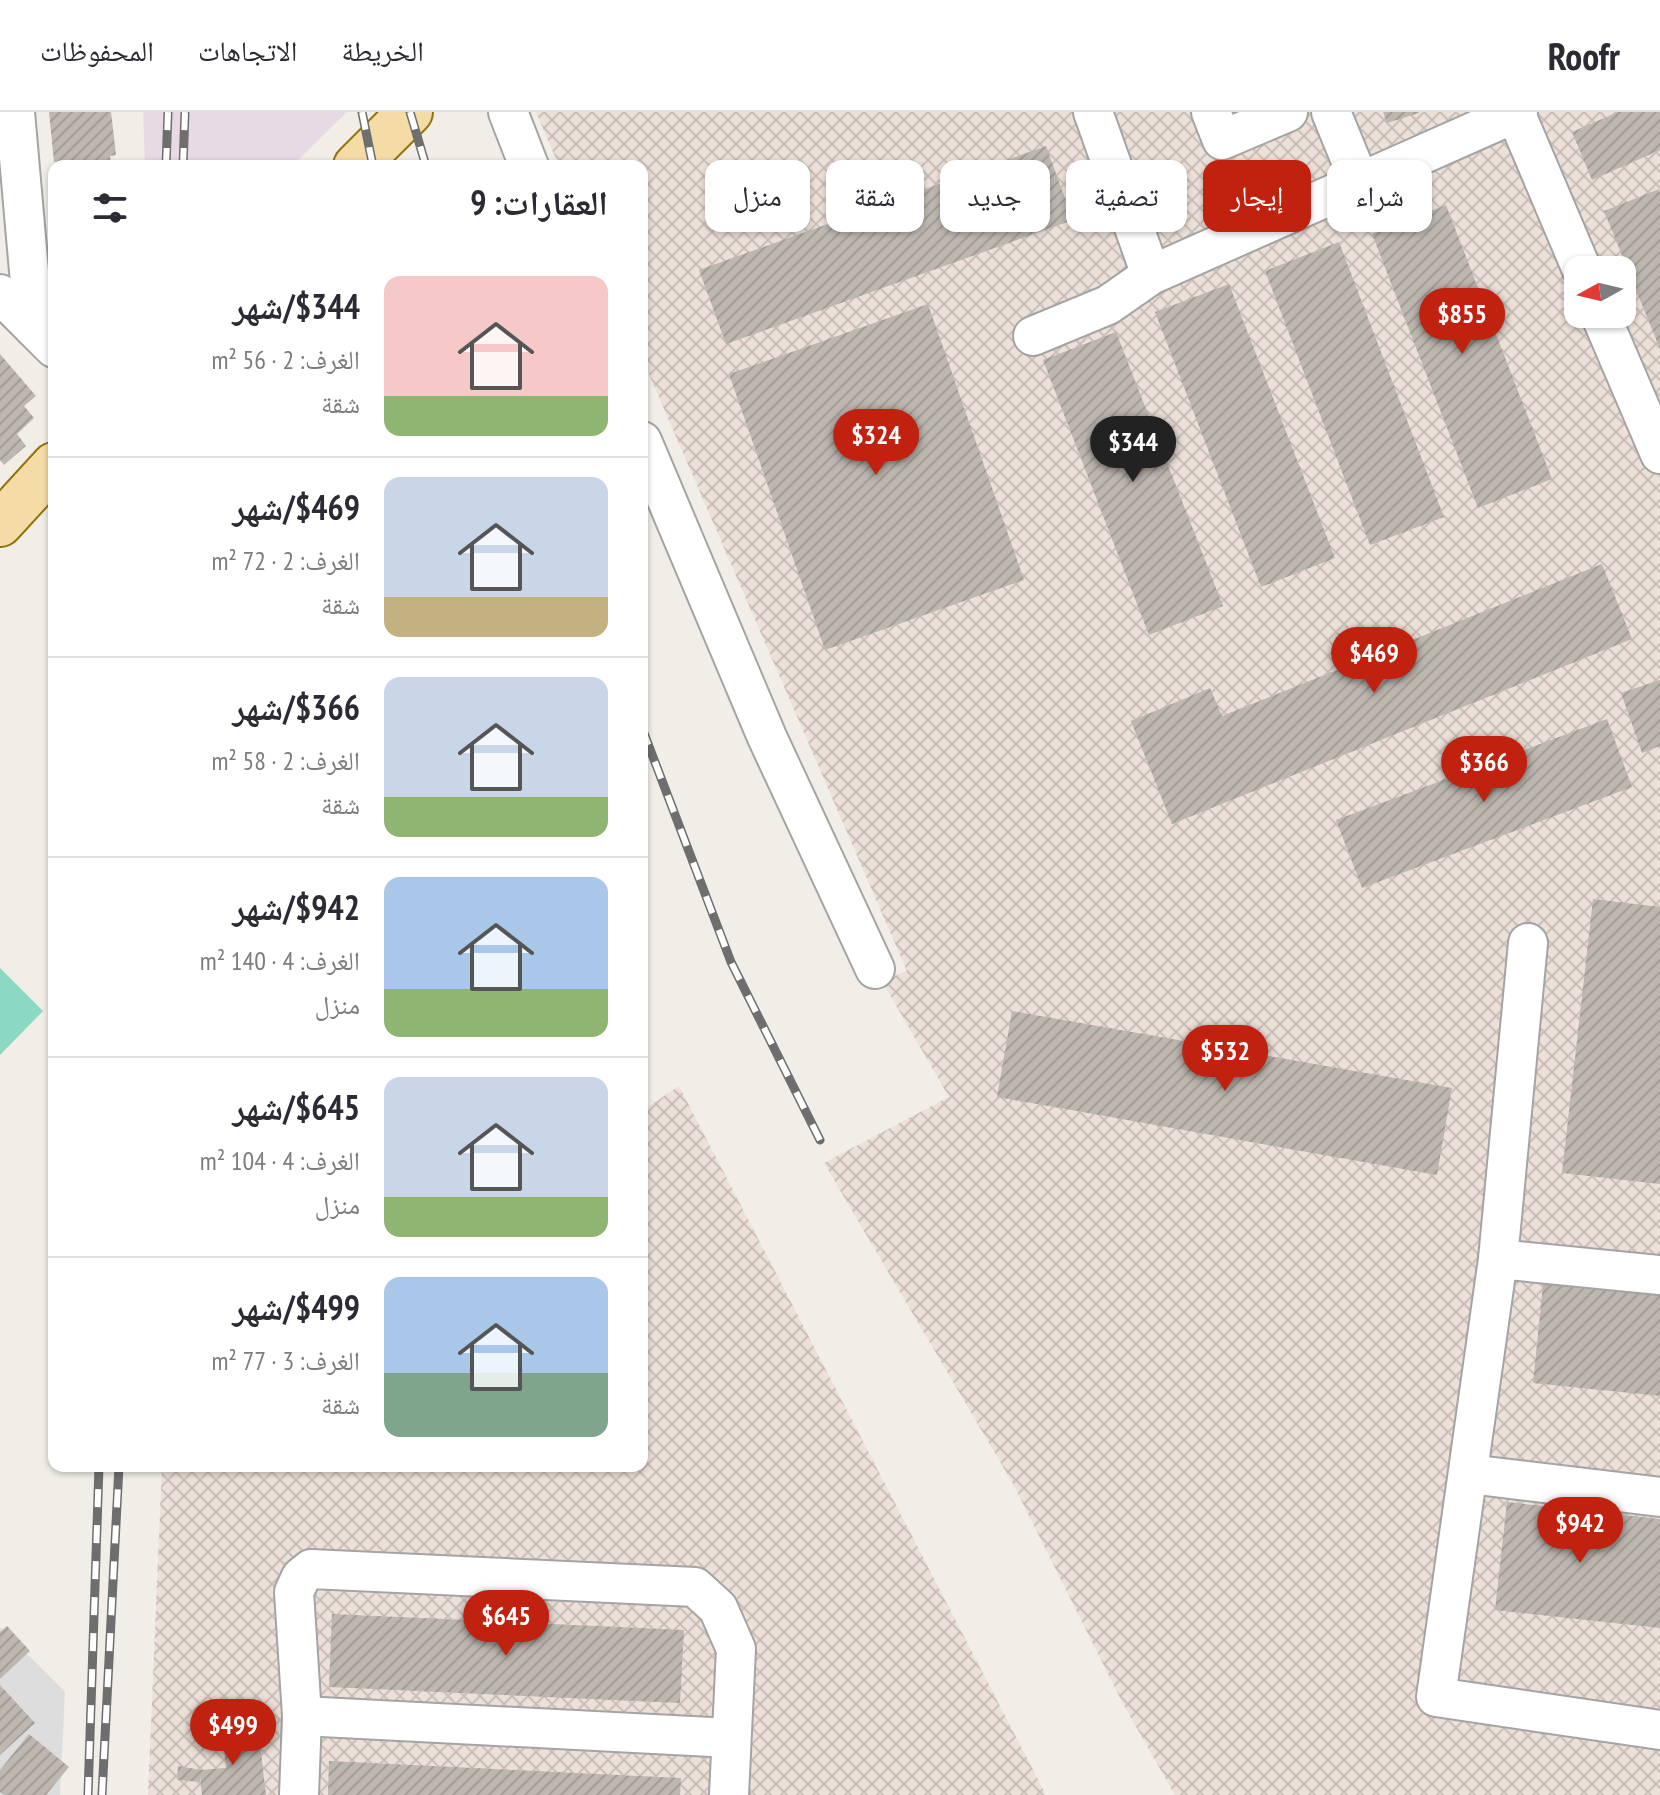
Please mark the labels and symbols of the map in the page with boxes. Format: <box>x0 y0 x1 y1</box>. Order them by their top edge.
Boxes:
north arrow <box>1564 256 1636 328</box>
pin: $855 <box>1415 288 1509 356</box>
pin: $324 <box>829 409 923 477</box>
pin: $344 <box>1086 416 1180 484</box>
pin: $469 <box>1327 627 1421 695</box>
pin: $366 <box>1437 736 1531 804</box>
pin: $532 <box>1178 1025 1272 1093</box>
pin: $942 <box>1533 1497 1627 1565</box>
pin: $645 <box>459 1590 553 1658</box>
pin: $499 <box>186 1699 280 1767</box>

